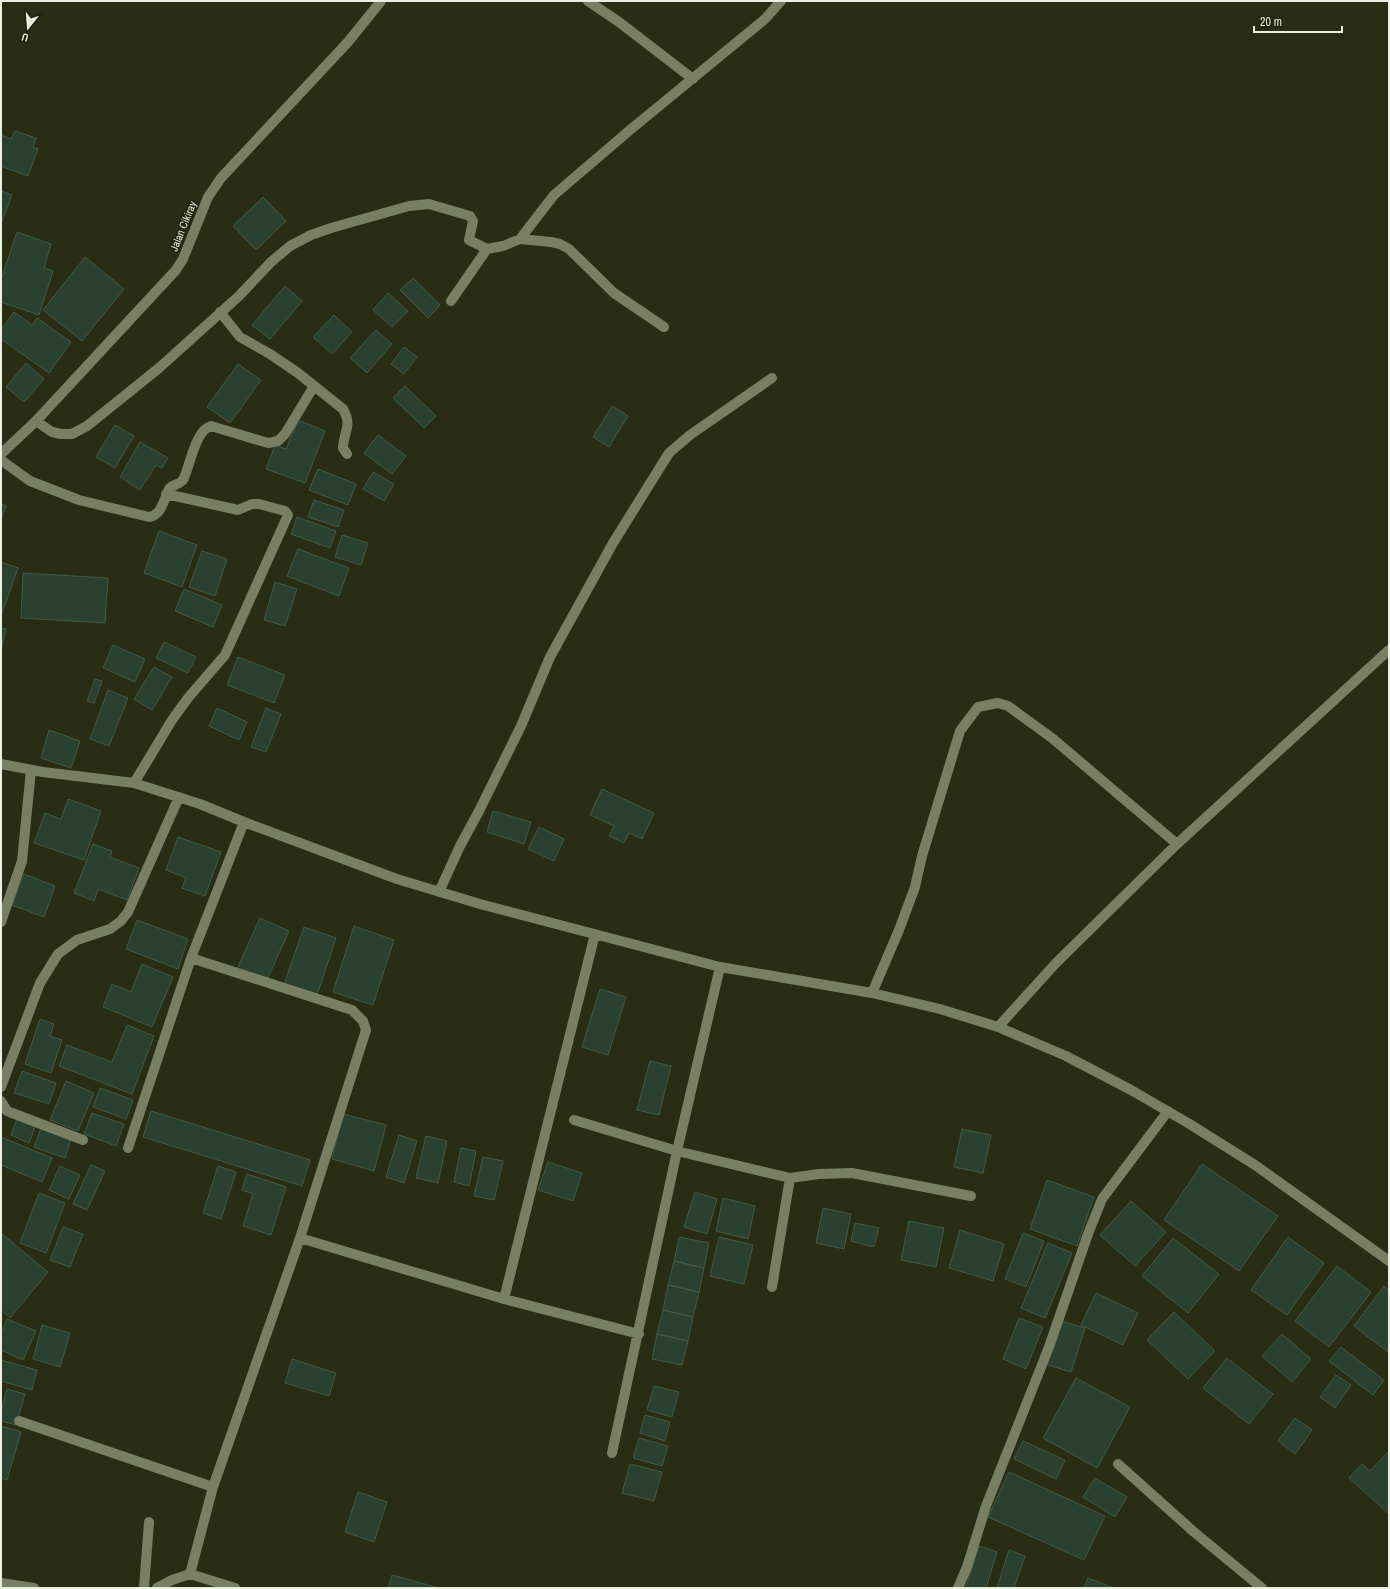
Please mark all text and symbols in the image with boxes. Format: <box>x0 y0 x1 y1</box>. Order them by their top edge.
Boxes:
north arrow <box>8 8 48 48</box>
scale bar <box>1254 8 1342 34</box>
text: 20 m <box>1260 14 1282 30</box>
text: U <box>20 30 30 45</box>
street label: Jalan Cikiray <box>167 199 200 253</box>

